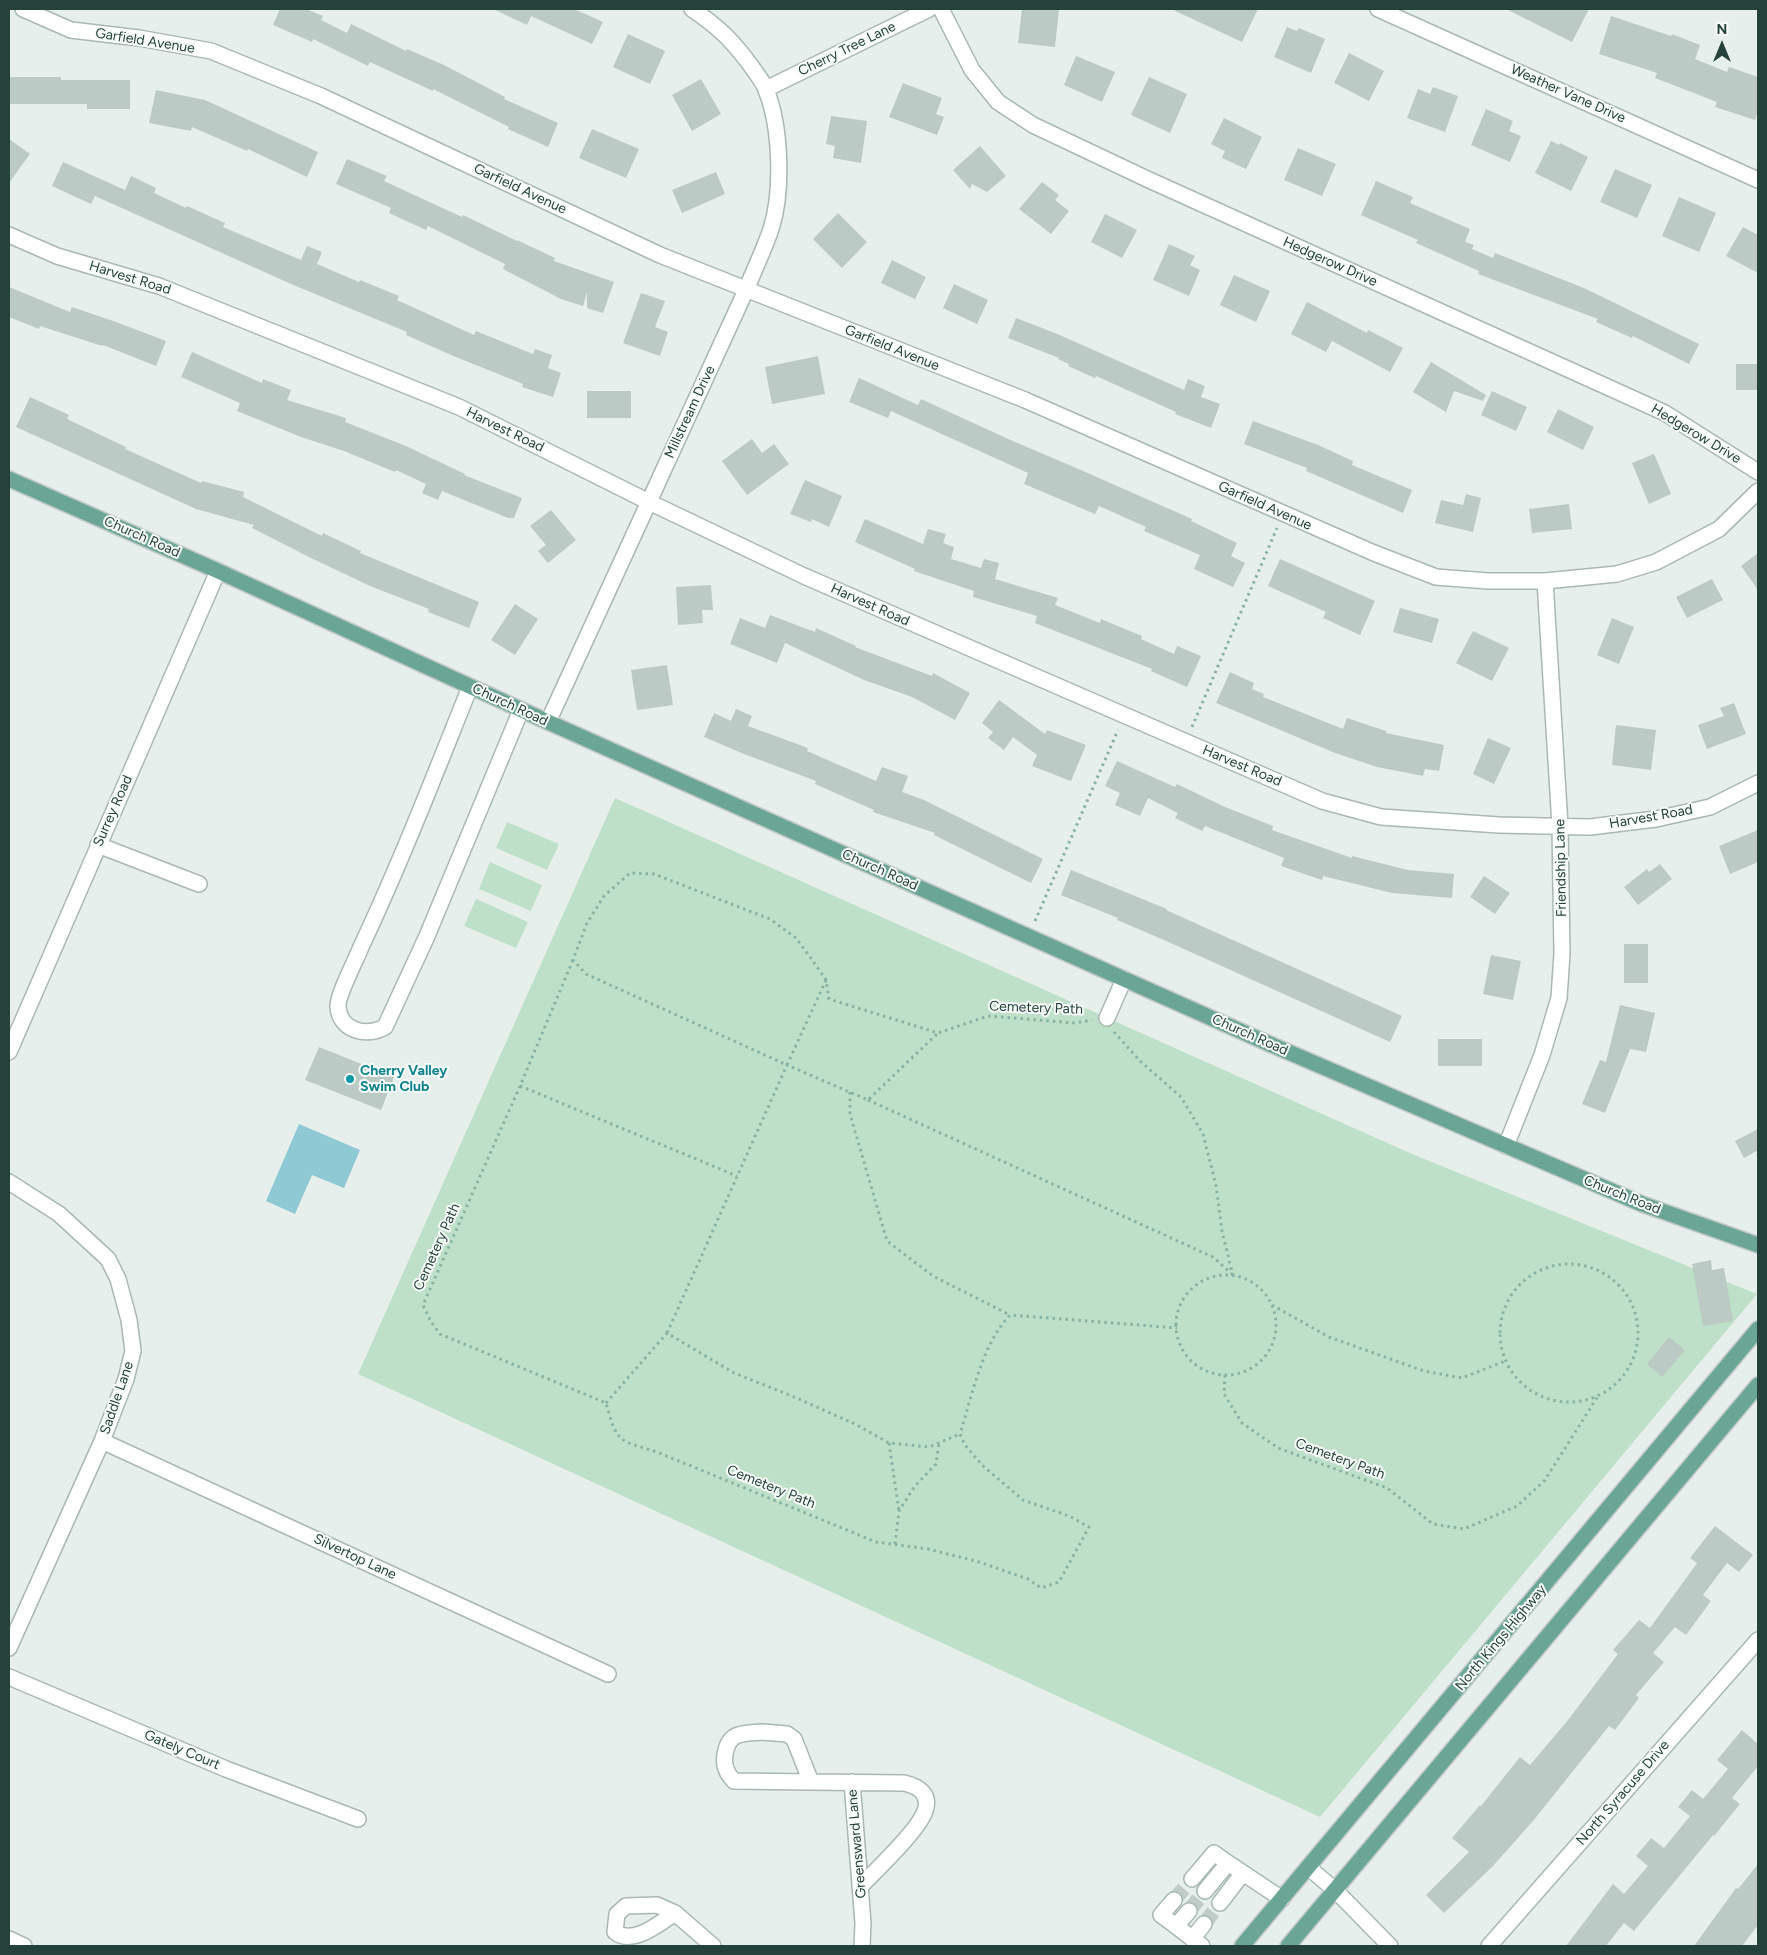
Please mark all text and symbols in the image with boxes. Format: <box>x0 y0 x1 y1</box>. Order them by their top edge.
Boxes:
street label: Cherry Tree Lane <box>796 18 898 80</box>
north arrow <box>1697 20 1747 70</box>
text: N <box>1717 21 1727 38</box>
street label: Garfield Avenue <box>94 25 196 57</box>
street label: Weather Vane Drive <box>1508 61 1628 127</box>
street label: Garfield Avenue <box>471 160 569 218</box>
street label: Hedgerow Drive <box>1280 234 1380 290</box>
street label: Harvest Road <box>87 258 173 298</box>
street label: Garfield Avenue <box>842 321 942 375</box>
street label: Millstream Drive <box>661 363 719 461</box>
street label: Hedgerow Drive <box>1648 401 1744 467</box>
street label: Harvest Road <box>463 404 547 456</box>
street label: Garfield Avenue <box>1216 478 1314 534</box>
street label: Church Road <box>101 513 183 561</box>
street label: Harvest Road <box>828 580 912 630</box>
street label: Church Road <box>470 680 550 730</box>
street label: Harvest Road <box>1200 742 1284 790</box>
street label: Surrey Road <box>90 773 136 849</box>
street label: Harvest Road <box>1608 801 1694 833</box>
street label: Friendship Lane <box>1552 819 1570 917</box>
street label: Church Road <box>839 846 921 894</box>
street label: Cemetery Path <box>989 998 1083 1018</box>
street label: Church Road <box>1209 1011 1291 1059</box>
place label: Cherry Valley Swim Club <box>360 1063 447 1096</box>
marker: Cherry Valley Swim Club <box>344 1073 356 1085</box>
street label: Church Road <box>1581 1172 1663 1218</box>
street label: Cemetery Path <box>410 1201 464 1293</box>
street label: Saddle Lane <box>97 1359 137 1437</box>
street label: Cemetery Path <box>1293 1435 1387 1483</box>
street label: Cemetery Path <box>724 1462 818 1512</box>
street label: Silvertop Lane <box>311 1530 399 1584</box>
street label: North Kings Highway <box>1452 1582 1550 1694</box>
street label: Gately Court <box>142 1727 222 1773</box>
street label: North Syracuse Drive <box>1573 1737 1673 1849</box>
street label: Greensward Lane <box>844 1789 870 1899</box>

